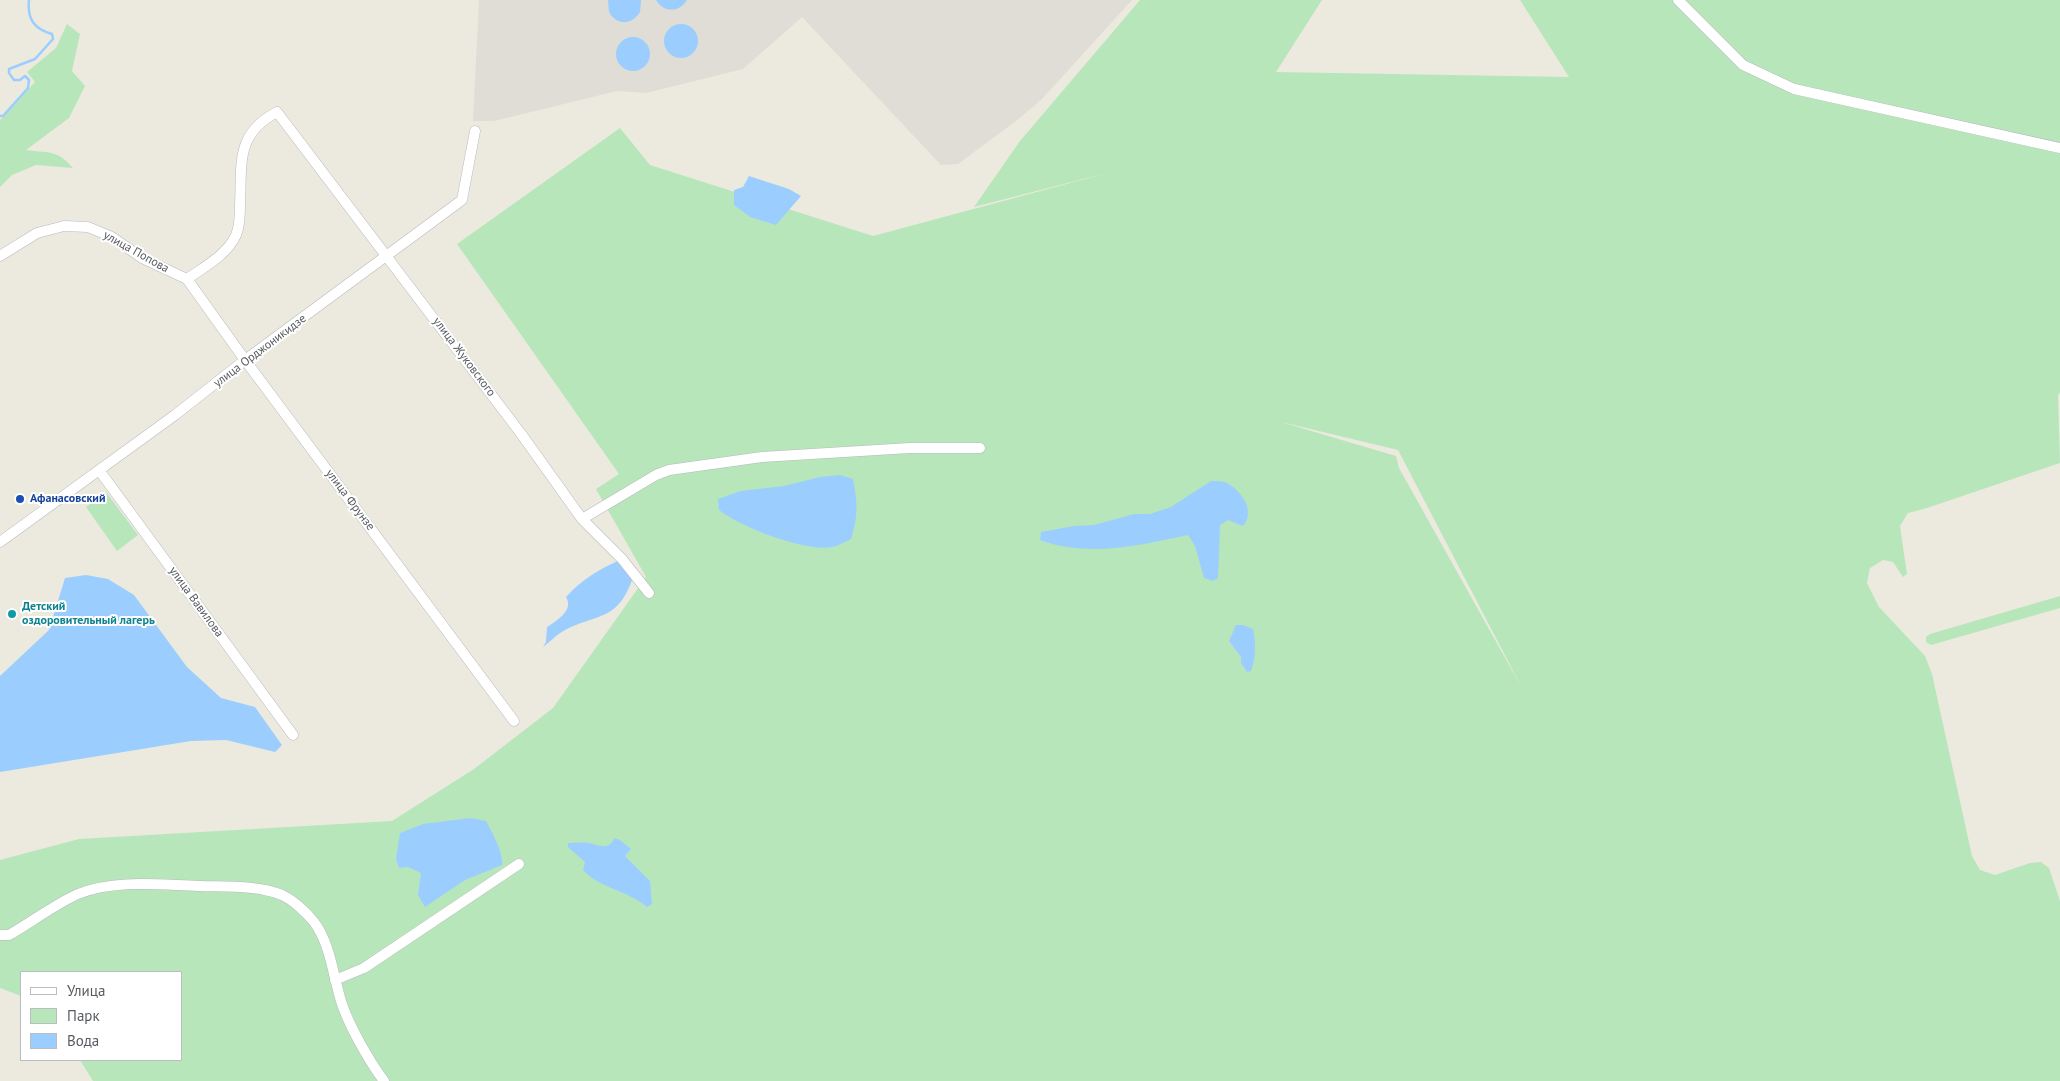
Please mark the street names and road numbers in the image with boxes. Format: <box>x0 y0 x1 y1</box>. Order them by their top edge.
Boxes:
street label: улица Попова <box>101 228 171 276</box>
street label: улица Орджоникидзе <box>211 311 309 391</box>
street label: улица Жуковского <box>430 315 498 399</box>
street label: улица Фрунзе <box>322 467 378 533</box>
street label: улица Вавилова <box>166 564 226 640</box>

